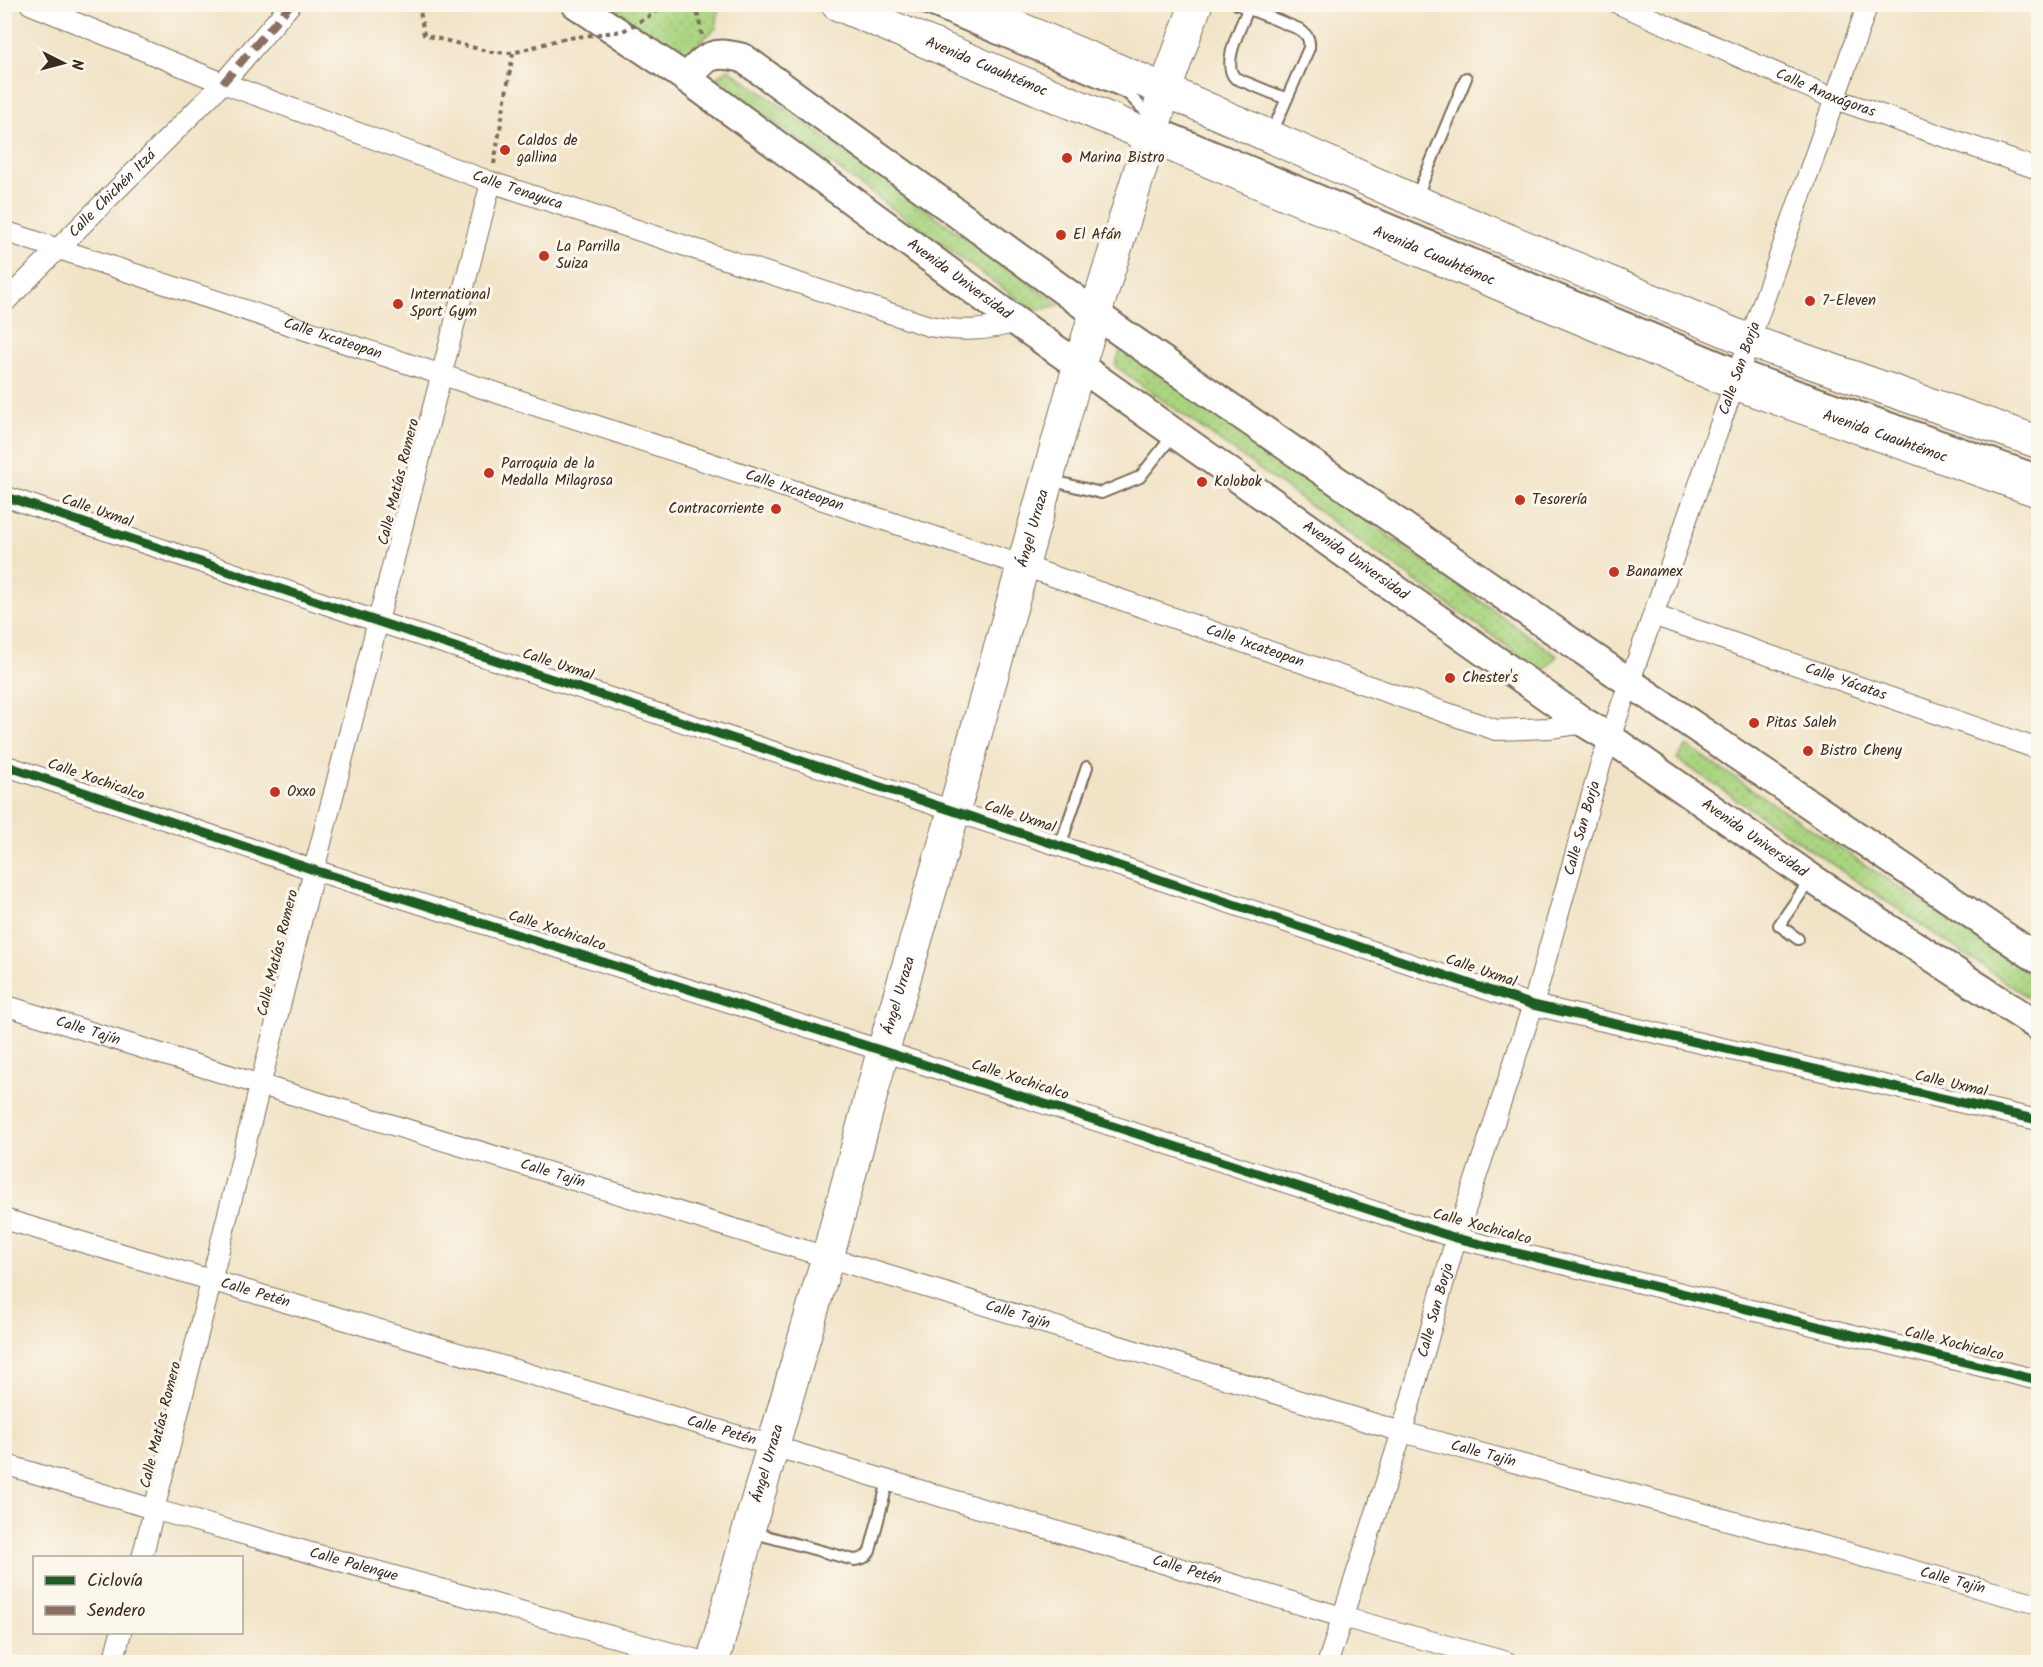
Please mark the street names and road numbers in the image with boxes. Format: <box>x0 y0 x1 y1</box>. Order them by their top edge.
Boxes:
street label: Avenida Cuauhtémoc <box>921 31 1051 104</box>
street label: Calle Anaxágoras <box>1772 62 1879 124</box>
street label: Calle Chichén Itzá <box>63 143 164 244</box>
street label: Calle Tenayuca <box>469 164 566 217</box>
street label: Avenida Cuauhtémoc <box>1369 220 1499 293</box>
street label: Avenida Universidad <box>902 233 1017 326</box>
street label: Calle Ixcateopan <box>280 312 385 366</box>
street label: Calle San Borja <box>1712 319 1767 418</box>
street label: Avenida Cuauhtémoc <box>1819 404 1951 470</box>
street label: Calle Matías Romero <box>372 416 426 548</box>
street label: Calle Ixcateopan <box>742 463 847 518</box>
street label: Ángel Urraza <box>1011 487 1056 570</box>
street label: Calle Uxmal <box>58 488 136 535</box>
street label: Avenida Universidad <box>1297 515 1414 607</box>
street label: Calle Ixcateopan <box>1202 618 1307 674</box>
street label: Calle Uxmal <box>519 642 597 688</box>
street label: Calle Yácatas <box>1802 657 1890 708</box>
street label: Calle Xochicalco <box>44 752 148 808</box>
street label: Calle San Borja <box>1558 778 1607 878</box>
street label: Avenida Universidad <box>1696 793 1813 884</box>
street label: Calle Uxmal <box>981 794 1059 840</box>
street label: Calle Matías Romero <box>251 887 305 1019</box>
street label: Calle Xochicalco <box>505 904 609 958</box>
street label: Calle Uxmal <box>1442 948 1520 995</box>
street label: Ángel Urraza <box>876 954 922 1038</box>
street label: Calle Tajín <box>53 1010 123 1053</box>
street label: Calle Xochicalco <box>968 1053 1072 1107</box>
street label: Calle Uxmal <box>1912 1064 1990 1104</box>
street label: Calle Tajín <box>517 1153 588 1195</box>
street label: Calle Xochicalco <box>1430 1202 1534 1252</box>
street label: Calle San Borja <box>1411 1260 1461 1360</box>
street label: Calle Petén <box>218 1272 293 1315</box>
street label: Calle Tajín <box>982 1294 1053 1336</box>
street label: Calle Xochicalco <box>1902 1320 2006 1368</box>
street label: Calle Matías Romero <box>134 1359 188 1491</box>
street label: Calle Petén <box>684 1409 759 1452</box>
street label: Ángel Urraza <box>745 1422 791 1505</box>
street label: Calle Tajín <box>1448 1434 1519 1474</box>
street label: Calle Palenque <box>307 1541 401 1589</box>
street label: Calle Petén <box>1149 1549 1225 1592</box>
street label: Calle Tajín <box>1917 1561 1988 1601</box>

